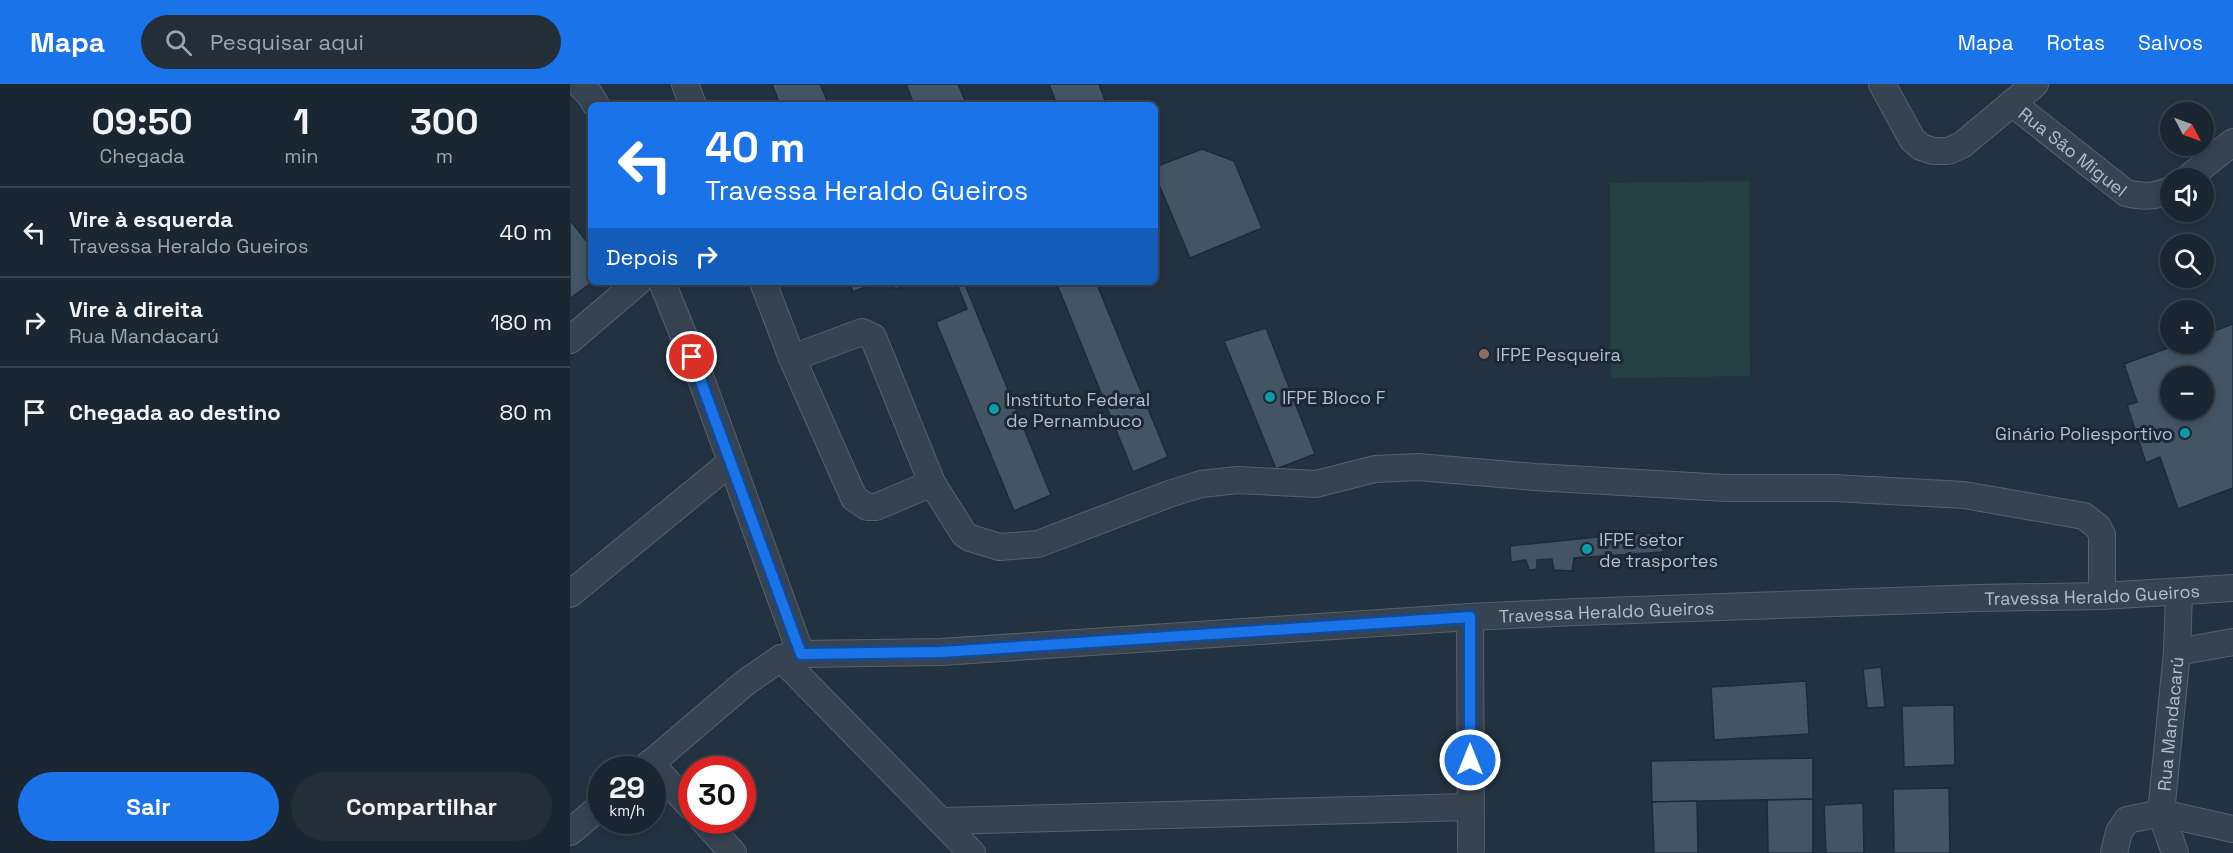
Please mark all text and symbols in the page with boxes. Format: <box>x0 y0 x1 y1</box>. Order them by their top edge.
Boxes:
search box <box>141 15 561 69</box>
text: Mapa <box>30 24 105 60</box>
icon: search <box>162 26 195 59</box>
text: Pesquisar aqui <box>210 28 364 56</box>
text: Mapa <box>1958 29 2013 56</box>
text: Rotas <box>2046 29 2105 56</box>
text: Salvos <box>2138 29 2203 56</box>
text: 09:50 <box>91 99 193 145</box>
text: 1 <box>293 99 309 145</box>
text: 300 <box>410 99 479 145</box>
street label: Rua São Miguel <box>2014 101 2132 201</box>
north arrow <box>2160 102 2214 156</box>
map controls <box>2160 102 2214 420</box>
text: 40 m <box>705 121 805 174</box>
icon: left <box>606 126 684 204</box>
text: Chegada <box>99 143 185 169</box>
text: min <box>284 143 319 169</box>
text: m <box>436 143 453 169</box>
button: sound <box>2160 168 2214 222</box>
text: Travessa Heraldo Gueiros <box>705 173 1028 208</box>
text: Vire à esquerda <box>69 205 233 233</box>
icon: left <box>18 216 51 249</box>
text: 40 m <box>500 218 552 246</box>
text: Travessa Heraldo Gueiros <box>69 233 308 259</box>
button: search <box>2160 234 2214 288</box>
icon: right <box>690 240 723 273</box>
text: Depois <box>606 243 678 271</box>
text: Vire à direita <box>69 295 203 323</box>
button: + <box>2160 300 2214 354</box>
icon: right <box>18 306 51 339</box>
text: 180 m <box>490 308 552 336</box>
text: Rua Mandacarú <box>69 323 219 349</box>
pin <box>666 331 717 382</box>
icon: arrive <box>675 340 708 373</box>
place label: IFPE Pesqueira <box>1496 343 1621 366</box>
marker: IFPE Pesqueira <box>1477 347 1491 361</box>
button: − <box>2160 366 2214 420</box>
place label: IFPE Bloco F <box>1282 386 1386 409</box>
place label: Instituto Federal de Pernambuco <box>1006 388 1150 432</box>
marker: IFPE Bloco F <box>1263 390 1277 404</box>
icon: arrive <box>18 396 51 429</box>
text: Chegada ao destino <box>69 398 281 426</box>
text: 80 m <box>500 398 552 426</box>
marker: Instituto Federal de Pernambuco <box>987 402 1001 416</box>
place label: Ginário Poliesportivo <box>1995 422 2173 445</box>
marker: Ginário Poliesportivo <box>2178 426 2192 440</box>
place label: IFPE setor de trasportes <box>1599 528 1718 572</box>
marker: IFPE setor de trasportes <box>1580 542 1594 556</box>
street label: Travessa Heraldo Gueiros <box>1984 579 2201 609</box>
street label: Travessa Heraldo Gueiros <box>1498 596 1715 627</box>
street label: Rua Mandacarú <box>2152 655 2188 792</box>
position arrow <box>1438 728 1502 792</box>
speed limit sign: 30 <box>678 756 756 834</box>
text: 29 <box>609 768 645 807</box>
button: Sair <box>18 772 279 841</box>
button: Compartilhar <box>291 772 552 841</box>
text: km/h <box>609 801 645 820</box>

